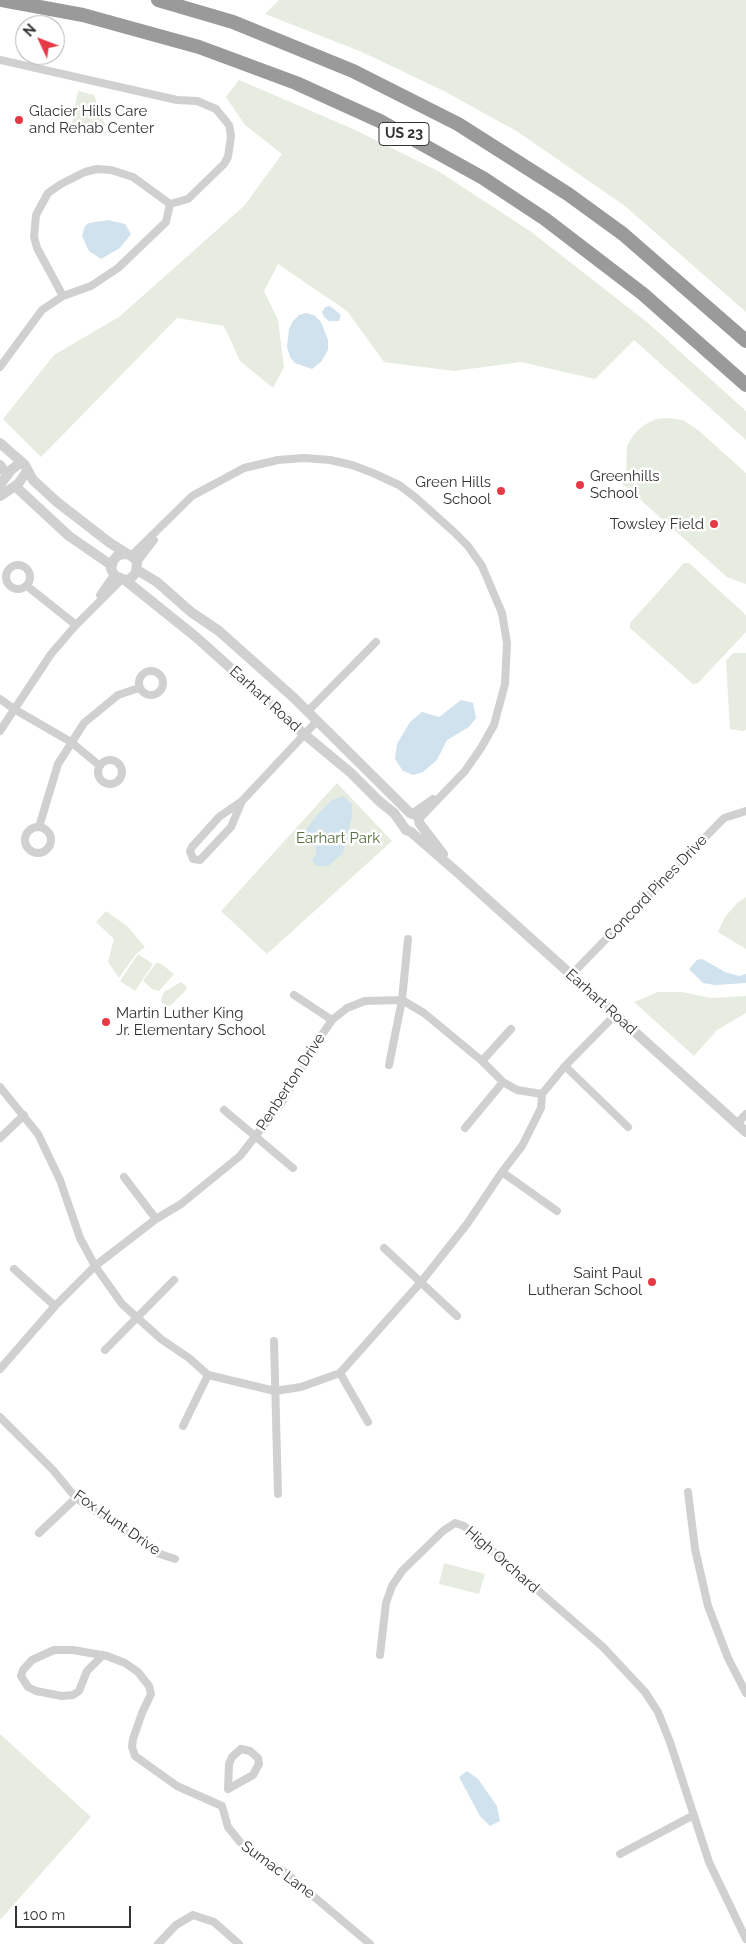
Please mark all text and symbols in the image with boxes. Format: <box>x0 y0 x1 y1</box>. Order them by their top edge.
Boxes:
north arrow <box>15 15 65 65</box>
text: N <box>20 21 39 40</box>
place label: Glacier Hills Care and Rehab Center <box>29 102 154 137</box>
marker: Glacier Hills Care and Rehab Center <box>13 114 25 126</box>
road number: US 23 <box>379 122 429 146</box>
place label: Greenhills School <box>590 467 660 502</box>
place label: Green Hills School <box>415 473 491 508</box>
marker: Greenhills School <box>574 479 586 491</box>
marker: Green Hills School <box>495 485 507 497</box>
place label: Towsley Field <box>610 515 704 533</box>
marker: Towsley Field <box>708 518 720 530</box>
street label: Earhart Road <box>226 662 304 736</box>
park label: Earhart Park <box>296 829 380 847</box>
street label: Concord Pines Drive <box>601 831 711 945</box>
street label: Earhart Road <box>562 965 640 1039</box>
place label: Martin Luther King Jr. Elementary School <box>116 1004 265 1039</box>
marker: Martin Luther King Jr. Elementary School <box>100 1016 112 1028</box>
street label: Penberton Drive <box>253 1030 329 1134</box>
place label: Saint Paul Lutheran School <box>528 1264 642 1299</box>
marker: Saint Paul Lutheran School <box>646 1276 658 1288</box>
street label: Fox Hunt Drive <box>70 1486 164 1560</box>
street label: High Orchard <box>461 1523 543 1597</box>
street label: Sumac Lane <box>238 1837 318 1903</box>
scale bar <box>18 1896 134 1928</box>
text: 100 m <box>23 1906 65 1924</box>

